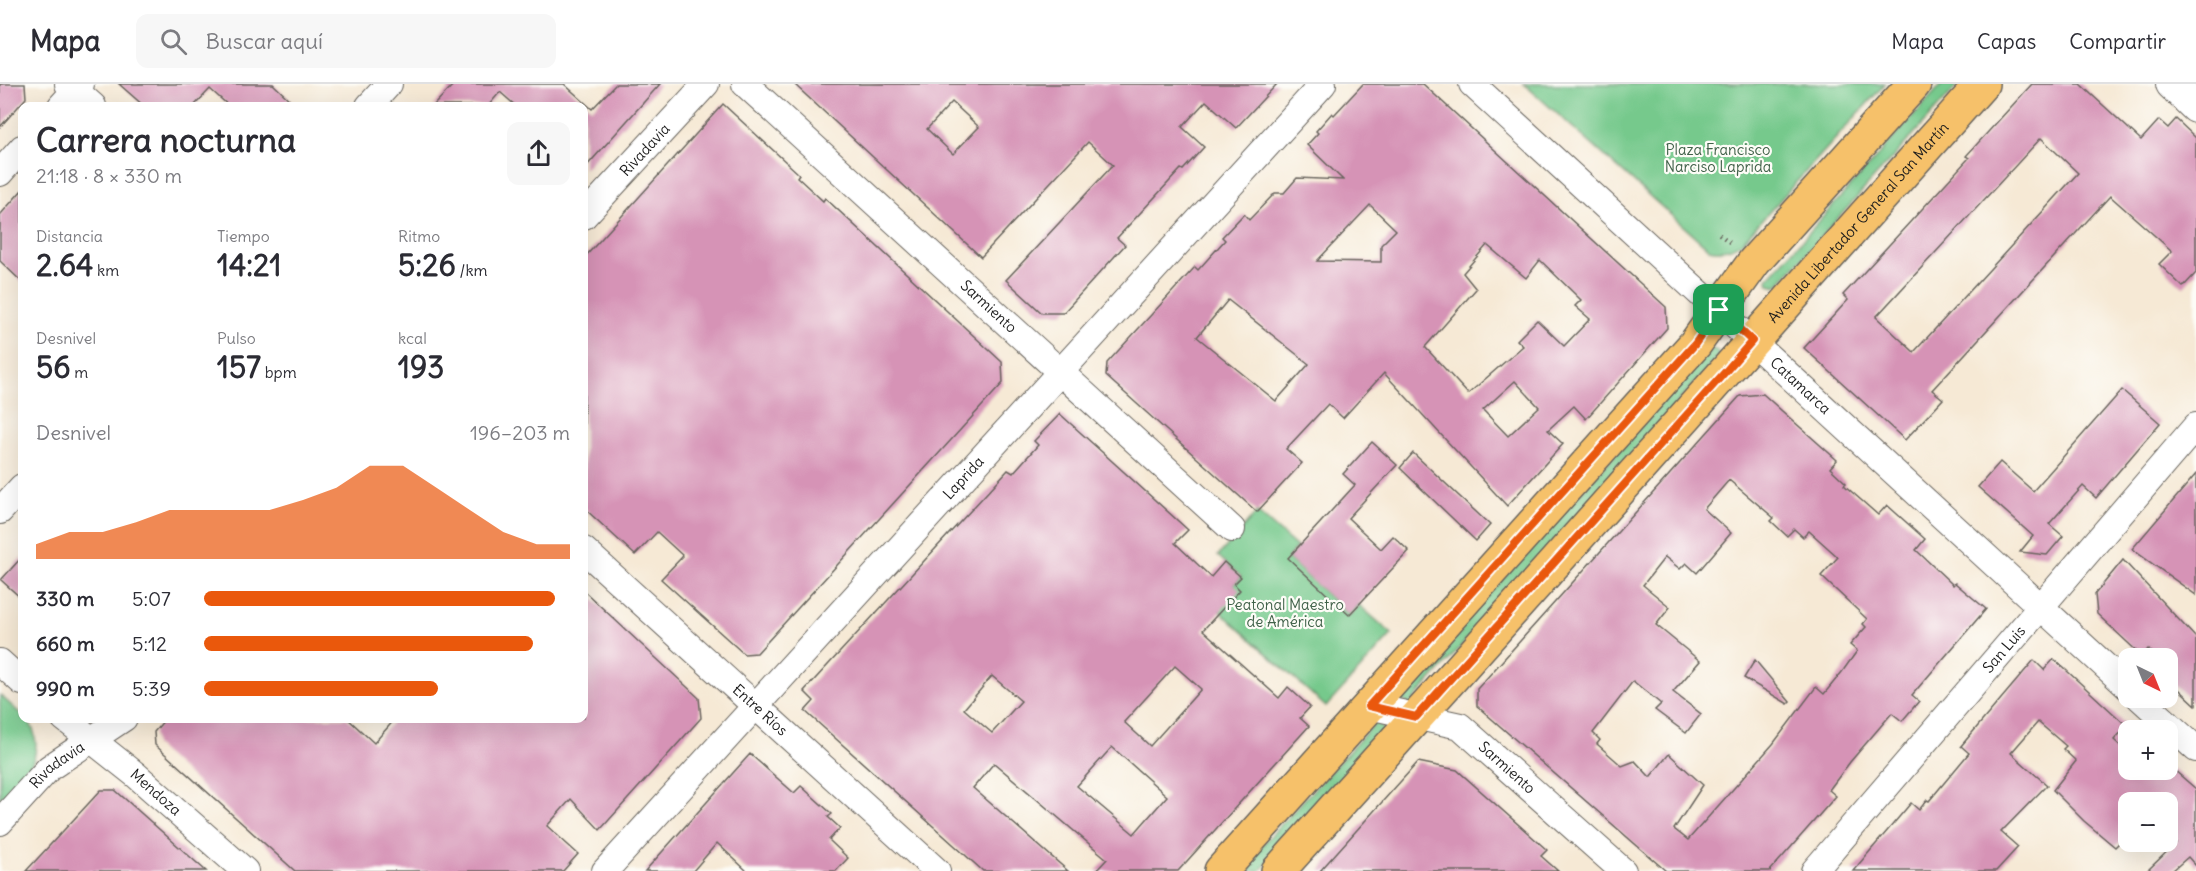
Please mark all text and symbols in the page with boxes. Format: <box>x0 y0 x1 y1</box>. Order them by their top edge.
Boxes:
search box <box>136 14 556 68</box>
text: Mapa <box>30 23 100 59</box>
icon: search <box>157 25 190 58</box>
text: Buscar aquí <box>205 27 323 55</box>
text: Mapa <box>1891 28 1944 55</box>
text: Capas <box>1977 28 2036 55</box>
text: Compartir <box>2069 28 2166 55</box>
street label: Avenida Libertador General San Martín <box>1763 118 1953 327</box>
text: Carrera nocturna <box>36 119 296 161</box>
street label: Rivadavia <box>616 119 674 180</box>
button: share <box>507 122 570 185</box>
park label: Plaza Francisco Narciso Laprida <box>1665 140 1772 176</box>
text: 21:18 · 8 × 330 m <box>36 163 182 188</box>
text: Distancia <box>36 226 103 246</box>
text: Tiempo <box>217 226 270 246</box>
text: Ritmo <box>398 226 440 246</box>
text: 2.64 <box>36 246 93 284</box>
text: 14:21 <box>217 246 281 284</box>
text: 5:26 <box>398 246 456 284</box>
text: km <box>93 260 119 280</box>
text: /km <box>456 260 488 280</box>
street label: Sarmiento <box>957 276 1021 337</box>
pin <box>1693 284 1744 335</box>
icon: arrive <box>1702 293 1735 326</box>
text: Desnivel <box>36 328 96 348</box>
text: Pulso <box>217 328 256 348</box>
text: kcal <box>398 328 427 348</box>
text: 56 <box>36 348 71 386</box>
text: 157 <box>217 348 261 386</box>
text: 193 <box>398 348 444 386</box>
street label: Catamarca <box>1766 353 1835 418</box>
text: m <box>71 362 88 382</box>
text: bpm <box>261 362 297 382</box>
text: Desnivel <box>36 420 111 445</box>
text: 196–203 m <box>470 420 570 445</box>
street label: Laprida <box>939 452 988 503</box>
text: 330 m <box>36 586 94 611</box>
text: 5:07 <box>132 586 171 611</box>
park label: Peatonal Maestro de América <box>1226 595 1344 631</box>
street label: San Luis <box>1978 621 2029 677</box>
text: 660 m <box>36 631 95 656</box>
text: 5:12 <box>132 631 167 656</box>
north arrow <box>2118 648 2178 708</box>
map controls <box>2118 648 2178 852</box>
text: 990 m <box>36 676 94 701</box>
text: 5:39 <box>132 676 171 701</box>
street label: Entre Ríos <box>729 680 792 740</box>
button: + <box>2118 720 2178 780</box>
street label: Rivadavia <box>25 737 88 792</box>
street label: Sarmiento <box>1475 737 1540 798</box>
street label: Mendoza <box>127 764 186 820</box>
button: − <box>2118 792 2178 852</box>

